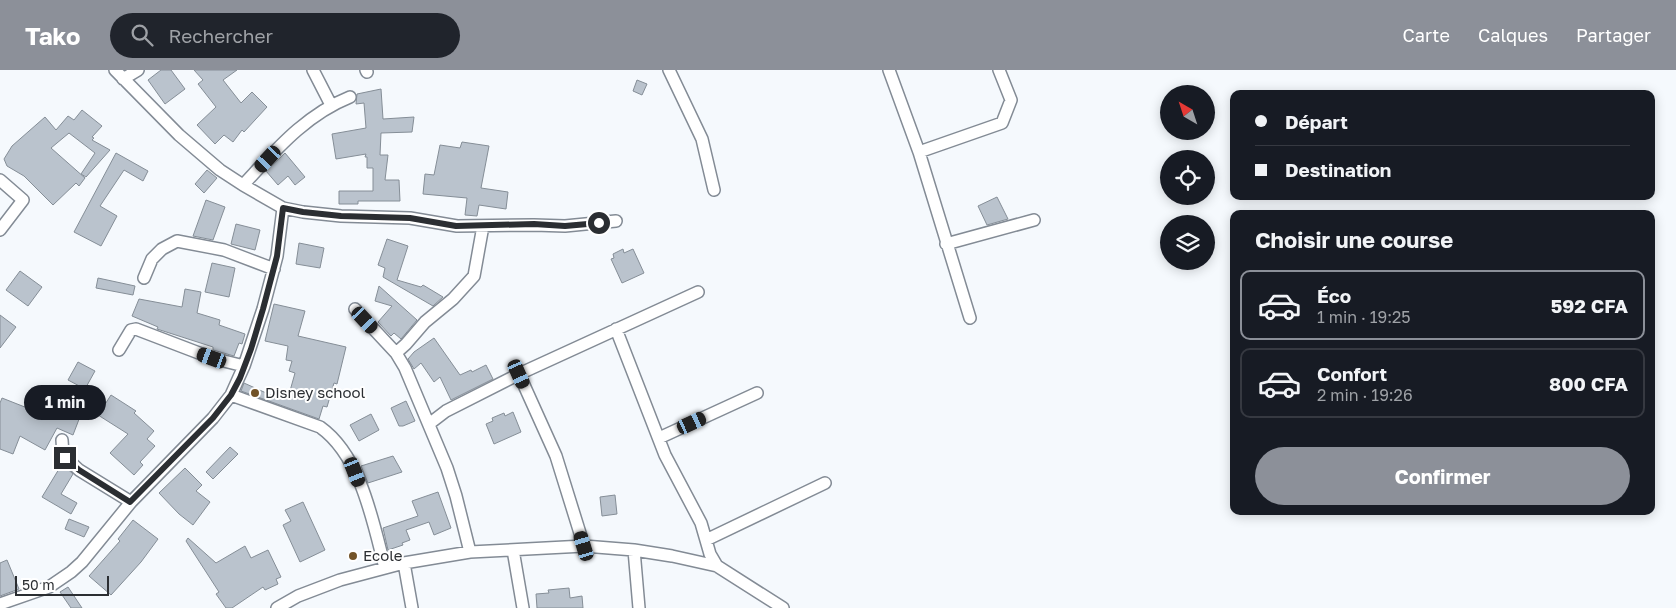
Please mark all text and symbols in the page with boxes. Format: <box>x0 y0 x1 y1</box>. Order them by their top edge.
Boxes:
search box <box>110 13 460 58</box>
text: Tako <box>25 21 80 50</box>
icon: search <box>128 21 156 49</box>
text: Rechercher <box>168 24 273 47</box>
text: Carte <box>1403 24 1450 46</box>
text: Calques <box>1478 24 1548 46</box>
text: Partager <box>1576 24 1651 46</box>
north arrow <box>1160 85 1215 140</box>
map controls <box>1160 85 1215 270</box>
text: Départ <box>1285 110 1348 133</box>
car <box>252 143 283 175</box>
button: locate <box>1160 150 1215 205</box>
text: Destination <box>1285 158 1391 181</box>
route start <box>588 212 610 234</box>
button: layers <box>1160 215 1215 270</box>
text: Choisir une course <box>1255 226 1453 253</box>
icon: car <box>1257 283 1302 328</box>
text: Éco <box>1317 284 1351 307</box>
text: 592 CFA <box>1551 294 1628 317</box>
car <box>349 304 380 336</box>
text: 1 min · 19:25 <box>1317 307 1411 327</box>
car <box>195 346 228 370</box>
car <box>506 357 531 391</box>
icon: car <box>1257 361 1302 406</box>
text: Confort <box>1317 362 1387 385</box>
text: 800 CFA <box>1549 372 1628 395</box>
place label: Disney school <box>265 383 366 401</box>
text: 2 min · 19:26 <box>1317 385 1413 405</box>
callout: 1 min <box>24 386 106 420</box>
marker: Disney school <box>249 387 261 399</box>
text: 1 min <box>45 392 85 412</box>
car <box>675 410 708 436</box>
route end <box>54 447 76 469</box>
button: Confirmer <box>1255 447 1630 505</box>
car <box>342 455 367 489</box>
car <box>572 529 595 563</box>
place label: Ecole <box>363 546 403 564</box>
marker: Ecole <box>347 550 359 562</box>
scale bar <box>15 573 109 596</box>
text: 50 m <box>22 576 55 593</box>

